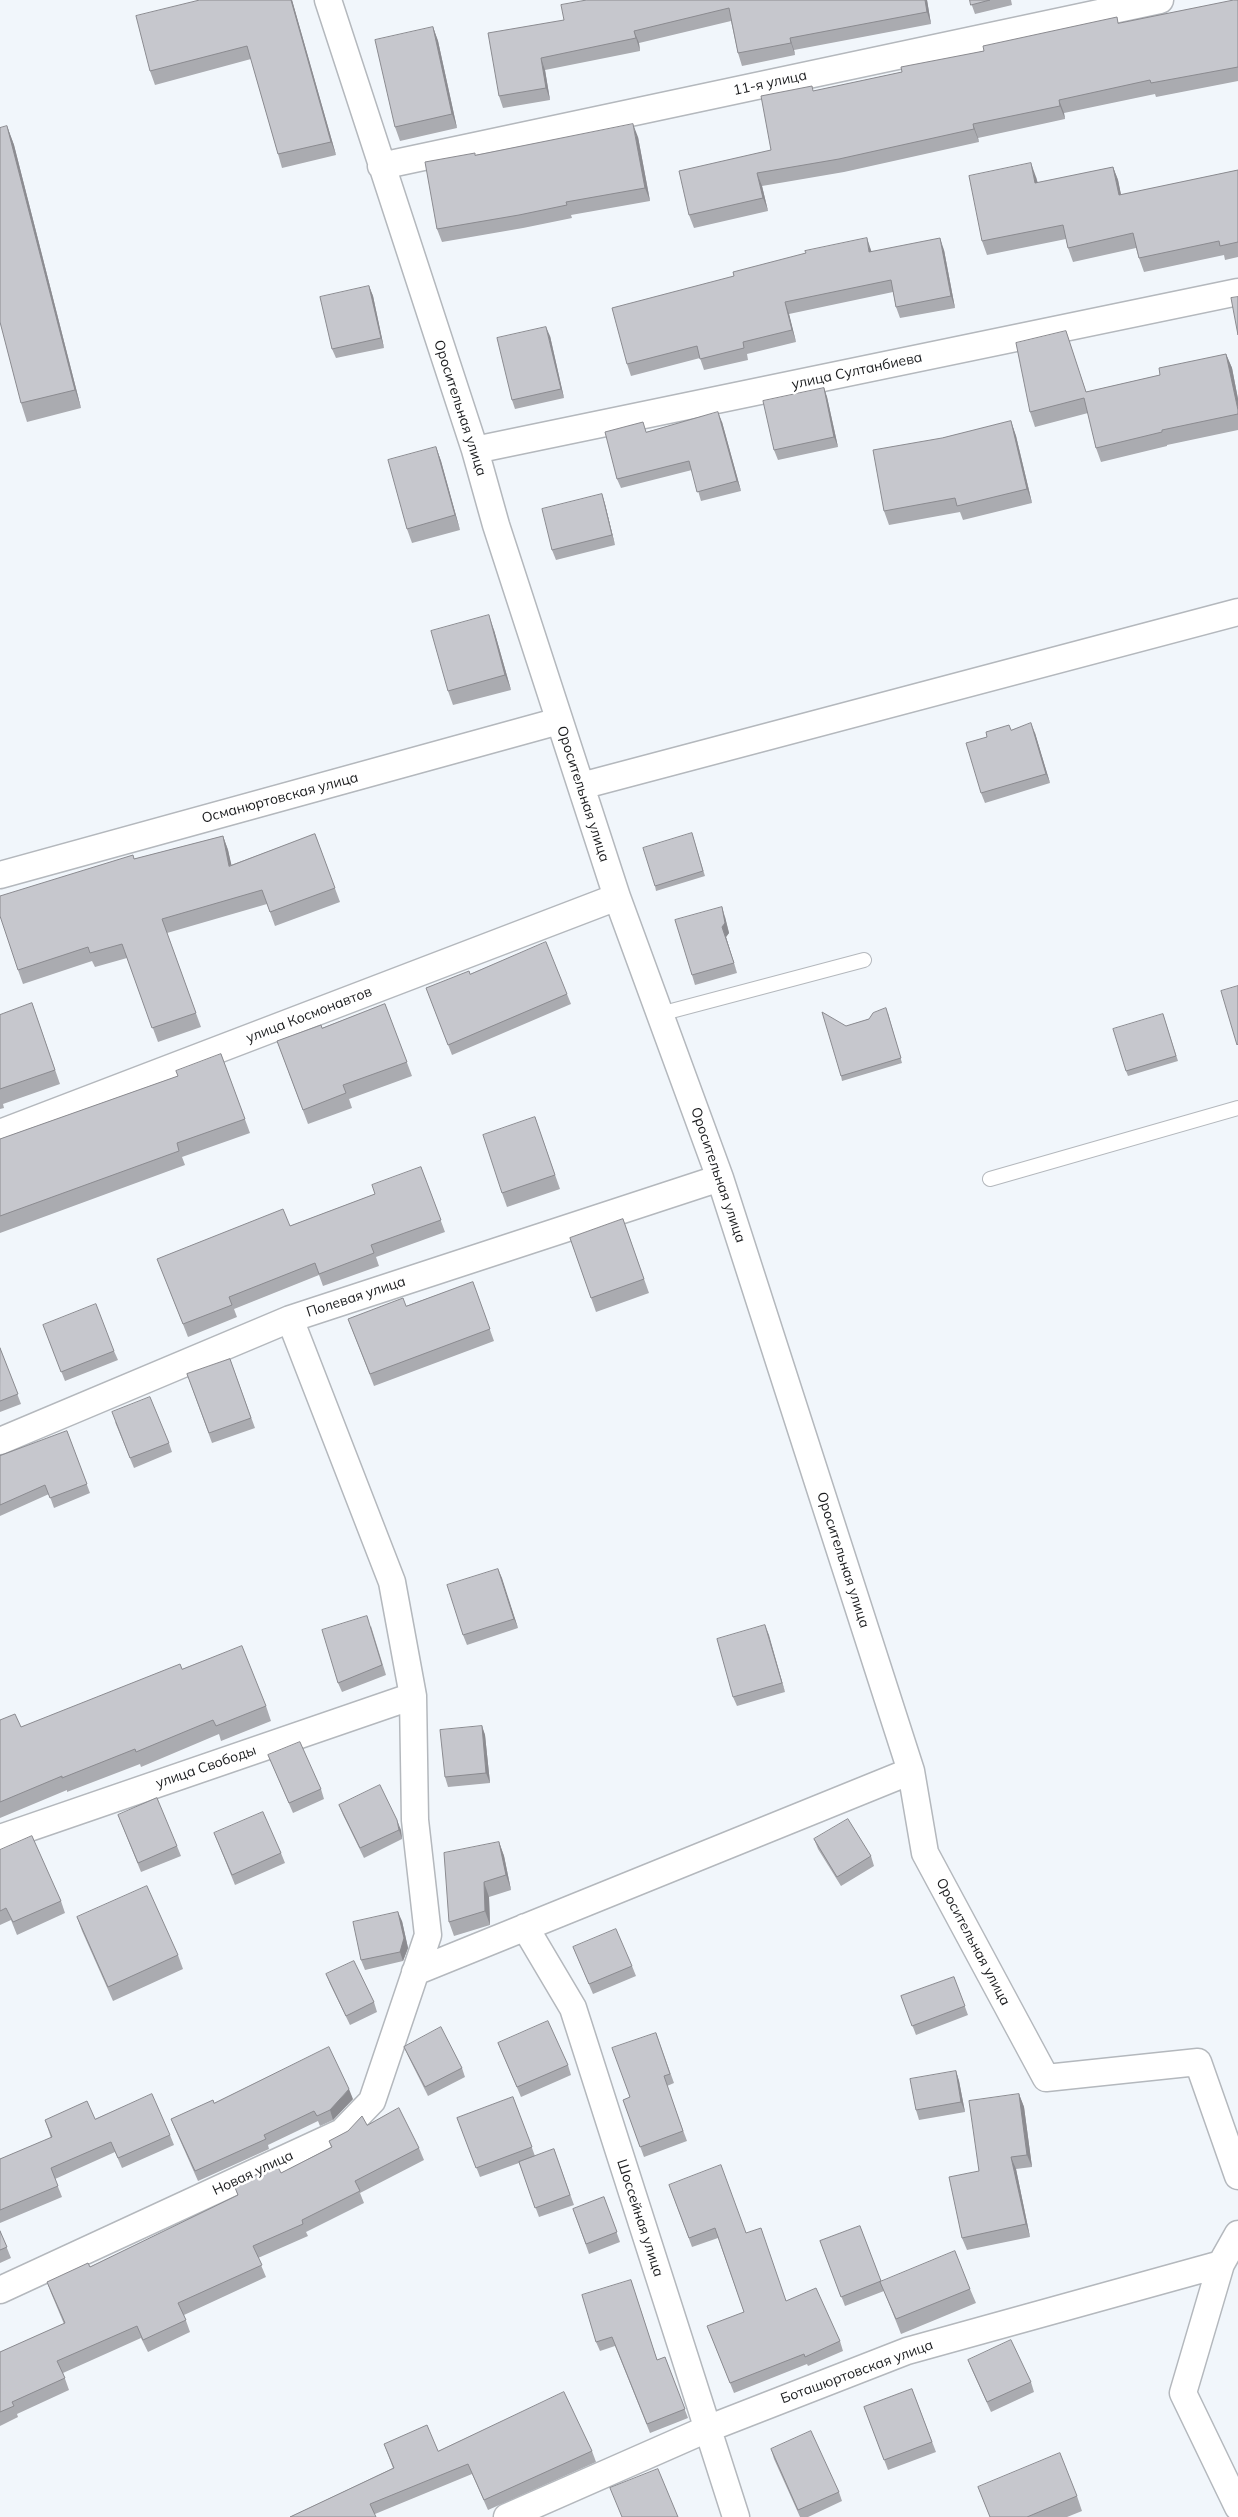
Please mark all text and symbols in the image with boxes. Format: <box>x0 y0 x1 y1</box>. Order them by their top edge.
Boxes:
street label: 11-я улица <box>732 67 808 99</box>
street label: Оросительная улица <box>430 338 490 478</box>
street label: улица Султанбиева <box>790 349 924 393</box>
street label: Оросительная улица <box>553 724 613 864</box>
street label: Османюртовская улица <box>200 769 360 827</box>
street label: улица Космонавтов <box>244 983 374 1047</box>
street label: Оросительная улица <box>687 1105 749 1245</box>
street label: Полевая улица <box>304 1273 408 1321</box>
street label: Оросительная улица <box>813 1490 873 1630</box>
street label: улица Свободы <box>154 1742 258 1792</box>
street label: Оросительная улица <box>932 1875 1014 2009</box>
street label: Новая улица <box>210 2147 296 2199</box>
street label: Шоссейная улица <box>613 2157 667 2279</box>
street label: Боташюртовская улица <box>778 2337 936 2407</box>

